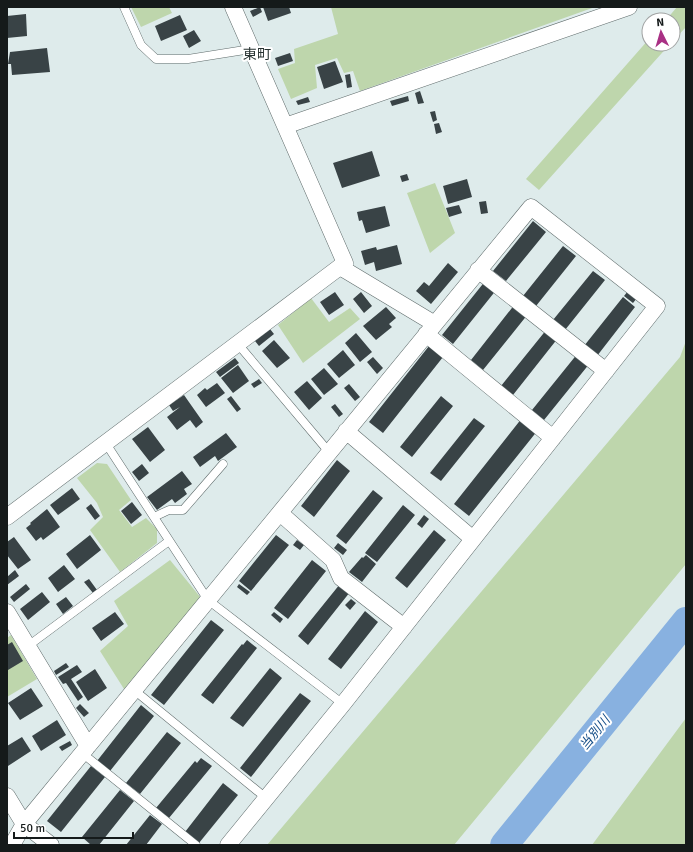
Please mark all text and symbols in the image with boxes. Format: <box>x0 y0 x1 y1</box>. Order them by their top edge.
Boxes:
north arrow <box>641 12 681 52</box>
text: N <box>656 16 665 29</box>
district label: 東町 <box>243 46 271 63</box>
water label: 当別川 <box>577 711 615 753</box>
scale bar <box>14 814 133 840</box>
text: 50 m <box>20 821 45 836</box>

